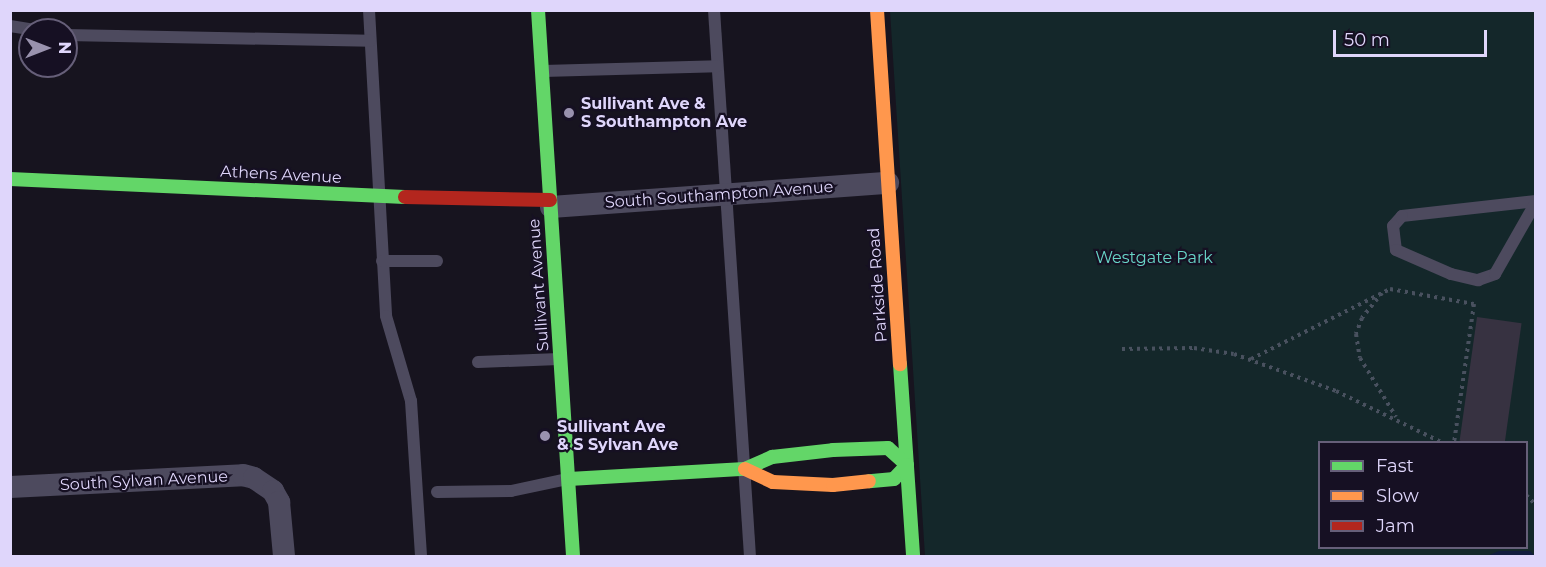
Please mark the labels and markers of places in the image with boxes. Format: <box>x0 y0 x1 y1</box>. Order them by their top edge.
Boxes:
place label: Sullivant Ave & S Southampton Ave <box>581 94 747 132</box>
marker: Sullivant Ave & S Southampton Ave <box>562 106 576 120</box>
place label: Sullivant Ave & S Sylvan Ave <box>557 417 678 455</box>
marker: Sullivant Ave & S Sylvan Ave <box>538 429 552 443</box>

